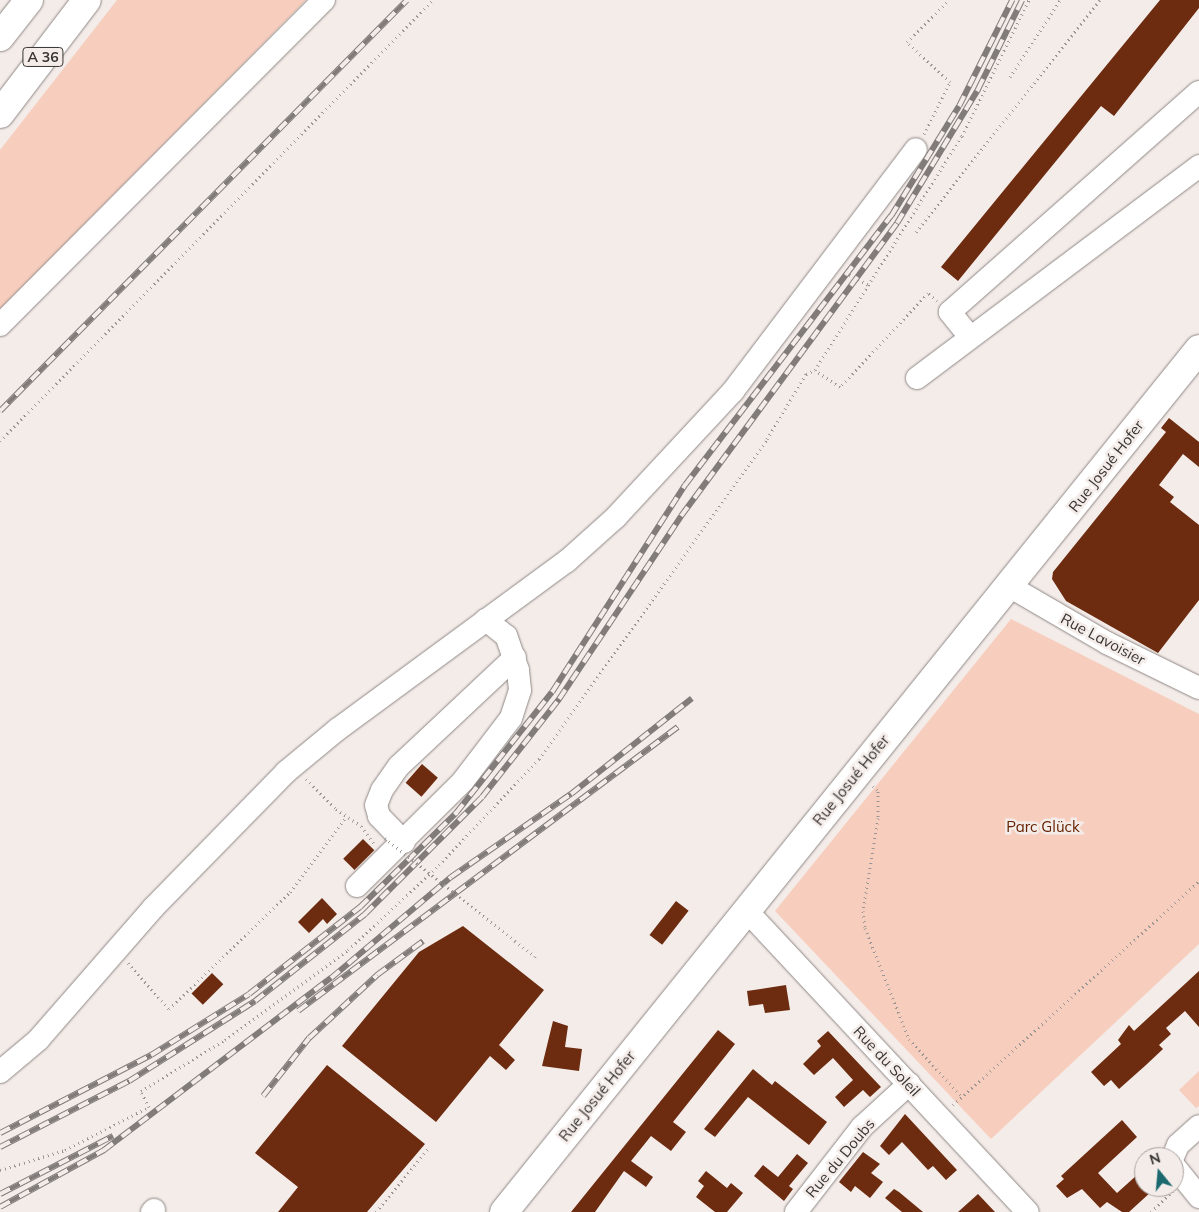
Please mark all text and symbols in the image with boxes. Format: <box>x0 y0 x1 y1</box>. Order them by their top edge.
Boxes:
road number: A 36 <box>22 46 64 68</box>
street label: Rue Josué Hofer <box>1065 417 1147 515</box>
street label: Rue Lavoisier <box>1058 609 1148 669</box>
street label: Rue Josué Hofer <box>809 731 893 829</box>
park label: Parc Glück <box>1006 818 1080 836</box>
street label: Rue du Soleil <box>850 1022 924 1100</box>
street label: Rue Josué Hofer <box>555 1047 639 1145</box>
street label: Rue du Doubs <box>802 1115 878 1201</box>
north arrow <box>1134 1147 1184 1197</box>
text: N <box>1147 1148 1163 1169</box>

